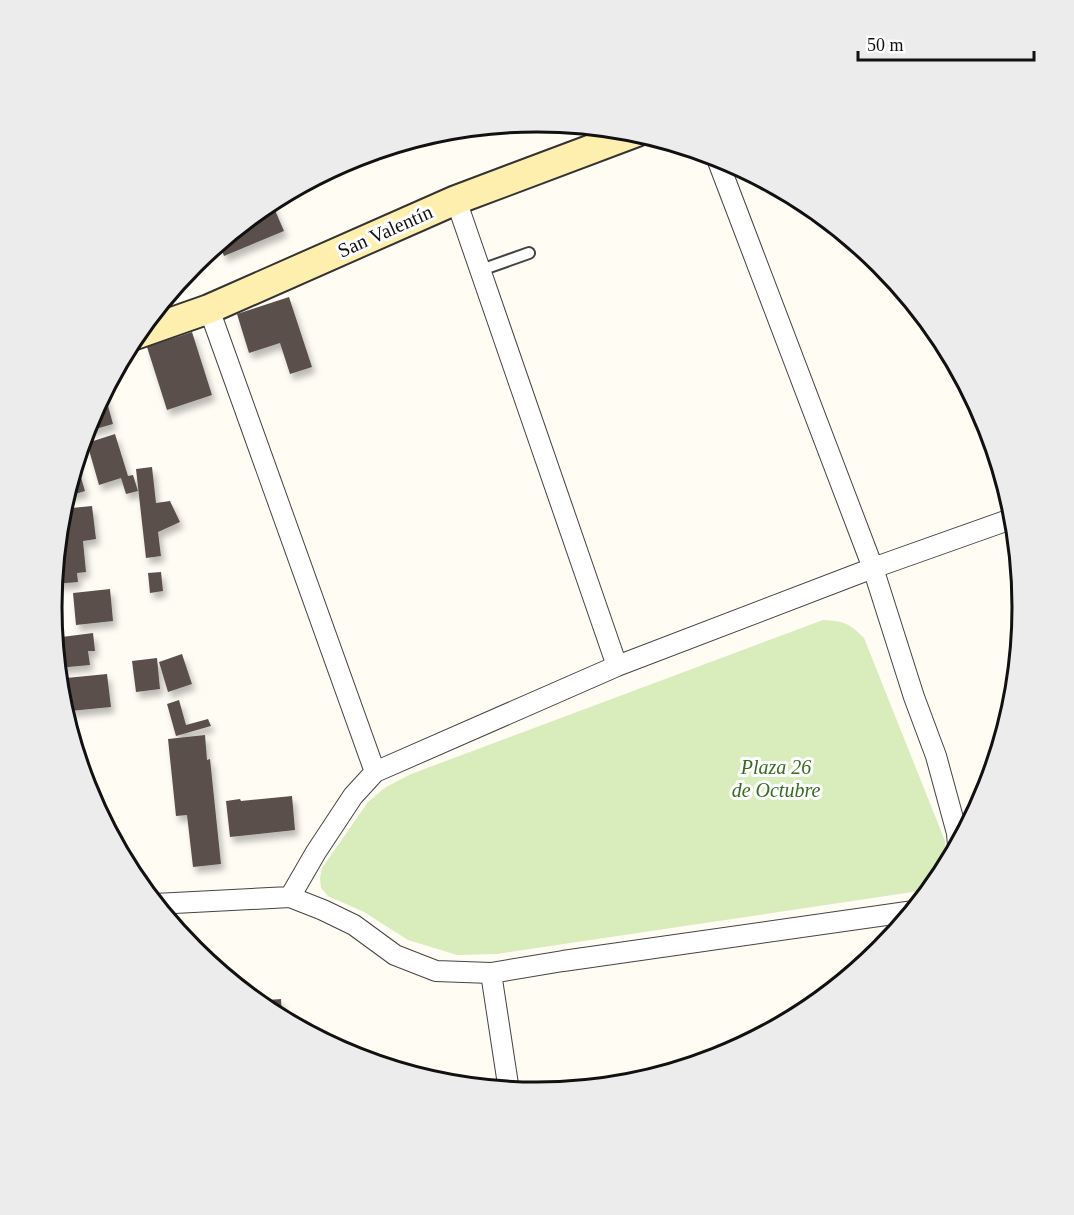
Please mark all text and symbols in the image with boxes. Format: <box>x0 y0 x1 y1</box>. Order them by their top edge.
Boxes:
scale bar <box>858 24 1034 62</box>
text: 50 m <box>867 35 904 55</box>
street label: San Valentín <box>334 200 436 262</box>
park label: Plaza 26 de Octubre <box>732 756 820 801</box>

